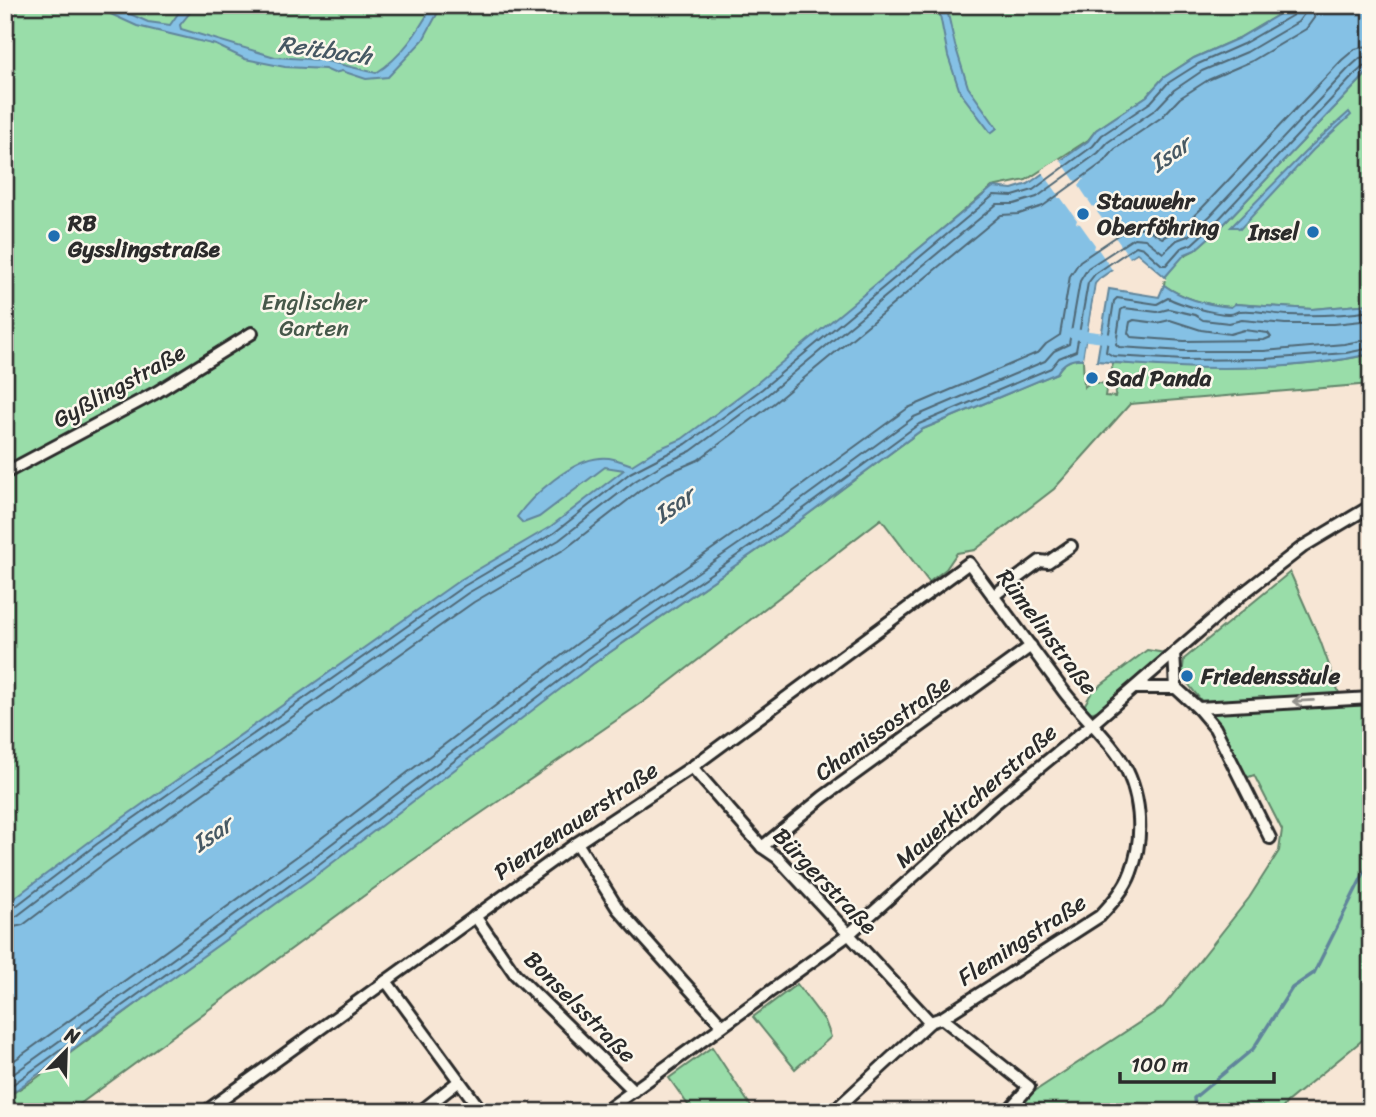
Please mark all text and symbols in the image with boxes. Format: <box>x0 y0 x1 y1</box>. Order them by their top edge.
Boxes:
water label: Reitbach <box>276 23 377 78</box>
water label: Isar <box>1140 122 1203 184</box>
place label: Stauwehr Oberföhring <box>1096 181 1220 248</box>
place label: RB Gysslingstraße <box>67 203 221 270</box>
marker: Stauwehr Oberföhring <box>1075 206 1091 222</box>
place label: Insel <box>1248 212 1300 253</box>
marker: Insel <box>1305 224 1321 240</box>
marker: RB Gysslingstraße <box>46 228 62 244</box>
park label: Englischer Garten <box>261 282 368 349</box>
street label: Gyßlingstraße <box>45 332 193 440</box>
place label: Sad Panda <box>1105 358 1212 399</box>
marker: Sad Panda <box>1084 370 1100 386</box>
water label: Isar <box>644 473 707 535</box>
street label: Rümelinstraße <box>985 560 1109 705</box>
place label: Friedenssäule <box>1200 656 1340 697</box>
street label: Chamissostraße <box>805 664 961 792</box>
marker: Friedenssäule <box>1179 668 1195 684</box>
one-way arrow <box>1291 695 1314 708</box>
street label: Mauerkircherstraße <box>885 713 1067 879</box>
street label: Pienzenauerstraße <box>485 750 667 892</box>
water label: Isar <box>182 802 245 864</box>
street label: Bürgerstraße <box>762 817 888 945</box>
street label: Flemingstraße <box>949 883 1095 997</box>
street label: Bonselsstraße <box>514 941 646 1073</box>
north arrow <box>32 1016 102 1086</box>
text: N <box>59 1018 86 1054</box>
scale bar <box>1120 1040 1274 1084</box>
text: 100 m <box>1131 1046 1188 1084</box>

